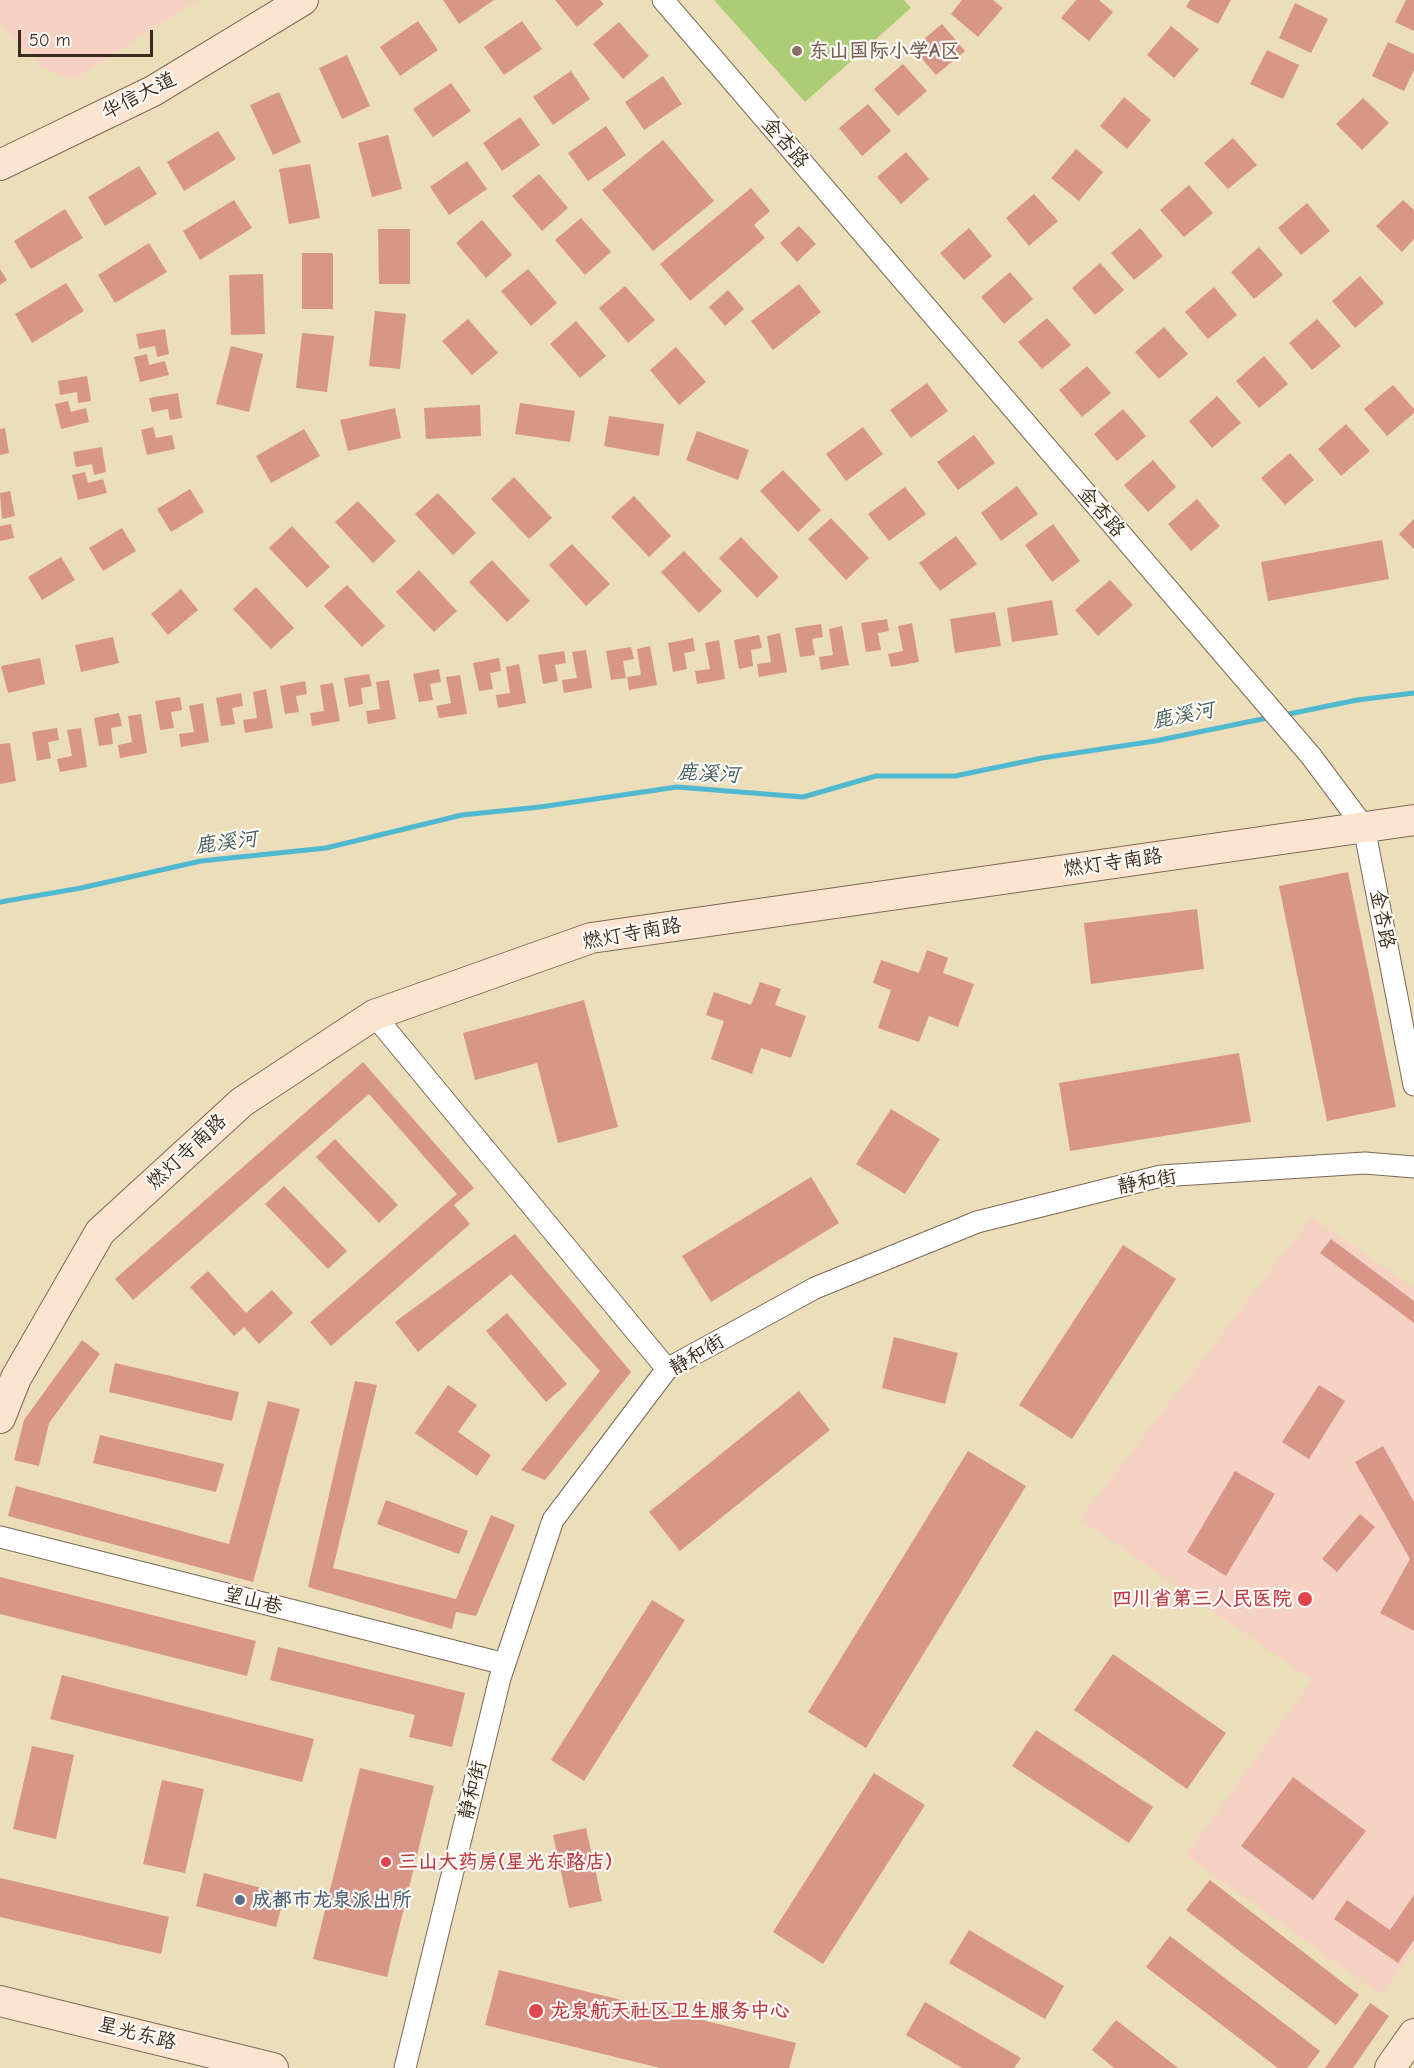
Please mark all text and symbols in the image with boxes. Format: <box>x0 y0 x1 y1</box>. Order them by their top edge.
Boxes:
scale bar <box>21 18 156 56</box>
text: 50 m <box>29 30 71 51</box>
place label: 东山国际小学A区 <box>809 39 960 63</box>
marker: 东山国际小学A区 <box>790 44 804 58</box>
street label: 华信大道 <box>98 67 180 125</box>
street label: 金杏路 <box>756 112 814 174</box>
street label: 金杏路 <box>1072 481 1130 543</box>
water label: 鹿溪河 <box>1150 698 1216 734</box>
water label: 鹿溪河 <box>676 760 740 788</box>
water label: 鹿溪河 <box>193 827 259 859</box>
street label: 燃灯寺南路 <box>1062 844 1164 882</box>
street label: 金杏路 <box>1364 887 1400 951</box>
street label: 燃灯寺南路 <box>581 913 683 955</box>
street label: 燃灯寺南路 <box>142 1109 232 1195</box>
street label: 静和街 <box>1115 1164 1179 1200</box>
street label: 静和街 <box>665 1329 729 1381</box>
street label: 望山巷 <box>221 1582 285 1620</box>
place label: 四川省第三人民医院 <box>1112 1587 1292 1611</box>
marker: 四川省第三人民医院 <box>1296 1590 1314 1608</box>
street label: 静和街 <box>454 1758 492 1822</box>
place label: 三山大药房(星光东路店) <box>398 1850 612 1874</box>
marker: 三山大药房(星光东路店) <box>379 1855 393 1869</box>
place label: 成都市龙泉派出所 <box>252 1888 412 1912</box>
marker: 成都市龙泉派出所 <box>233 1893 247 1907</box>
place label: 龙泉航天社区卫生服务中心 <box>550 1999 790 2023</box>
marker: 龙泉航天社区卫生服务中心 <box>527 2002 545 2020</box>
street label: 星光东路 <box>95 2013 179 2055</box>

